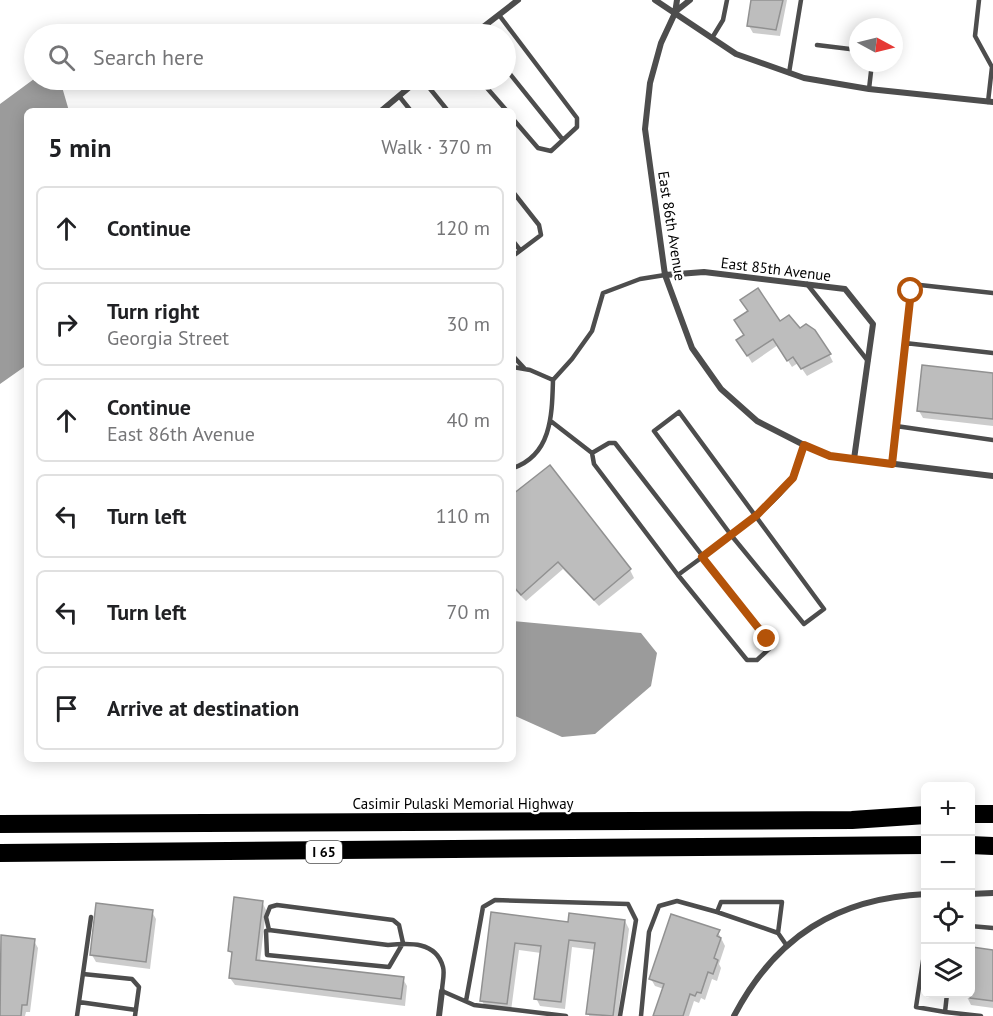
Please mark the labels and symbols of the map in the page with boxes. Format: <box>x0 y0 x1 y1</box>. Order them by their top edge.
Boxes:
north arrow <box>849 18 903 72</box>
street label: East 86th Avenue <box>654 170 690 282</box>
street label: East 85th Avenue <box>720 253 832 285</box>
route start <box>897 277 923 303</box>
route end <box>753 625 779 651</box>
street label: Casimir Pulaski Memorial Highway <box>352 794 574 813</box>
road number: I 65 <box>306 841 342 863</box>

